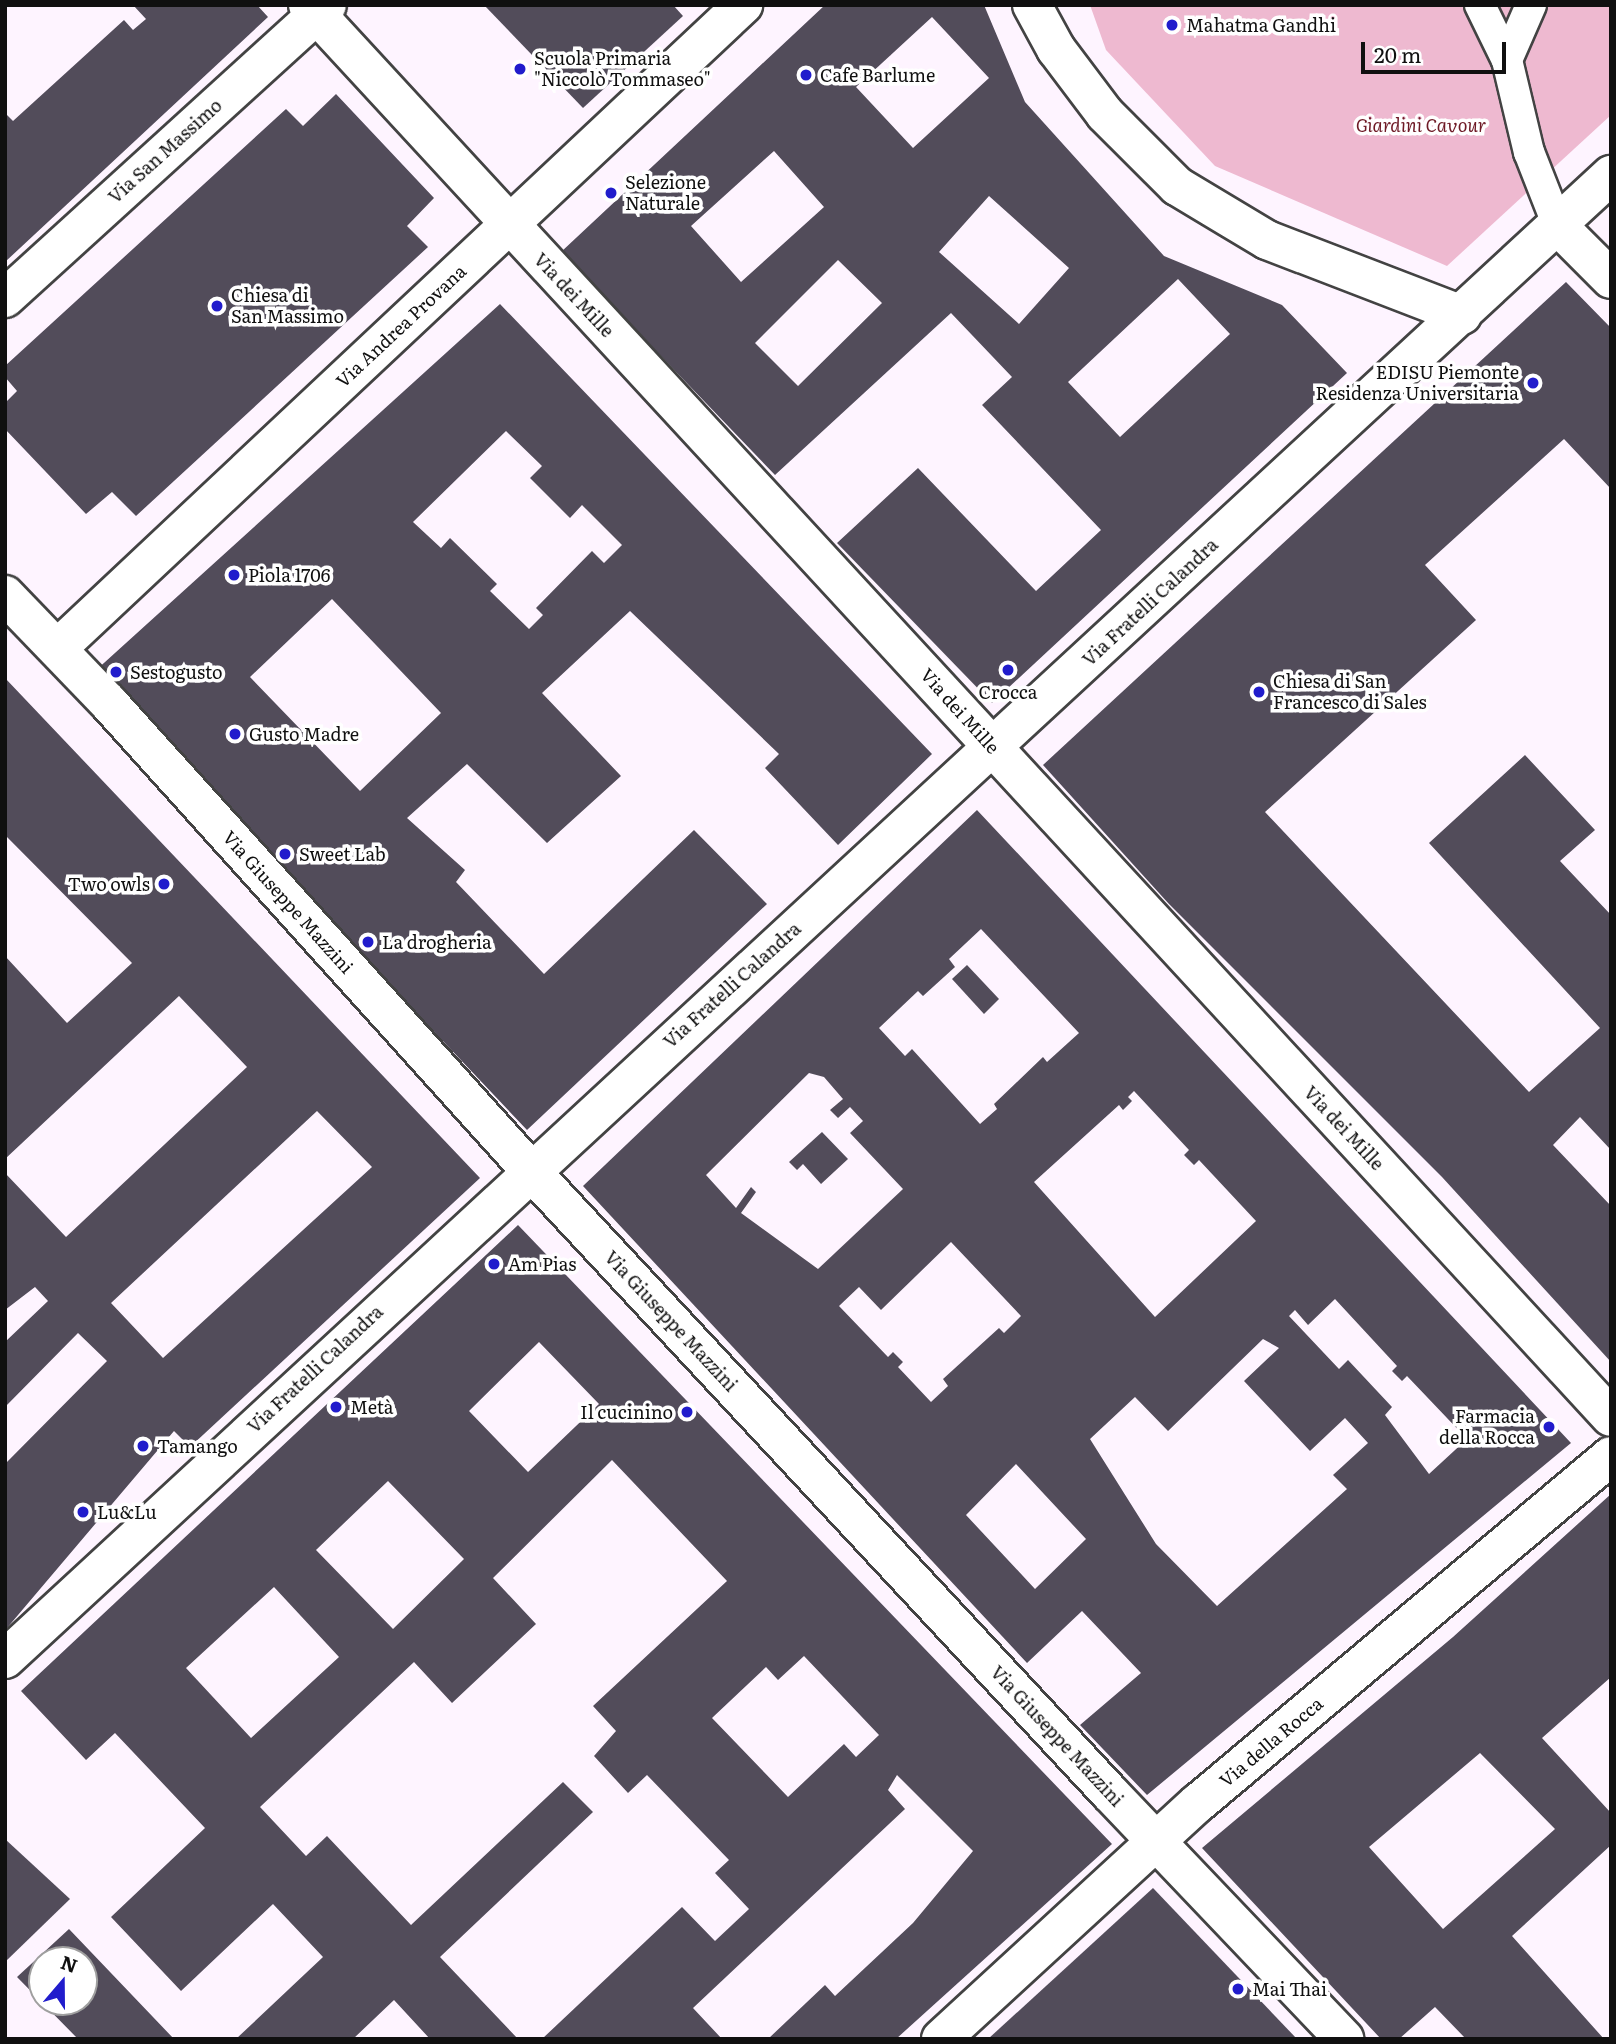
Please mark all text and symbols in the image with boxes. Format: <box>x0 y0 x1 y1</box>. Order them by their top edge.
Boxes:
place label: Mahatma Gandhi <box>1186 14 1336 36</box>
marker: Mahatma Gandhi <box>1164 17 1180 33</box>
scale bar <box>1364 28 1509 72</box>
text: 20 m <box>1374 38 1421 69</box>
place label: Scuola Primaria "Niccolò Tommaseo" <box>534 48 711 90</box>
marker: Scuola Primaria "Niccolò Tommaseo" <box>512 61 528 77</box>
place label: Cafe Barlume <box>820 64 935 86</box>
marker: Cafe Barlume <box>798 67 814 83</box>
street label: Via San Massimo <box>104 94 226 208</box>
park label: Giardini Cavour <box>1356 114 1486 136</box>
place label: Selezione Naturale <box>625 172 706 214</box>
marker: Selezione Naturale <box>603 185 619 201</box>
street label: Via dei Mille <box>530 248 618 342</box>
street label: Via Andrea Provana <box>332 260 470 392</box>
place label: Chiesa di San Massimo <box>231 285 344 328</box>
marker: Chiesa di San Massimo <box>209 298 225 314</box>
place label: EDISU Piemonte Residenza Universitaria <box>1315 362 1519 404</box>
marker: EDISU Piemonte Residenza Universitaria <box>1525 375 1541 391</box>
street label: Via Fratelli Calandra <box>1078 534 1222 670</box>
place label: Piola 1706 <box>248 564 330 586</box>
marker: Piola 1706 <box>226 567 242 583</box>
place label: Sestogusto <box>130 661 223 683</box>
marker: Crocca <box>1000 662 1016 678</box>
marker: Sestogusto <box>108 664 124 680</box>
street label: Via dei Mille <box>916 664 1004 758</box>
place label: Chiesa di San Francesco di Sales <box>1273 671 1427 714</box>
place label: Crocca <box>978 681 1038 703</box>
marker: Chiesa di San Francesco di Sales <box>1251 684 1267 700</box>
place label: Gusto Madre <box>249 723 359 745</box>
marker: Gusto Madre <box>227 726 243 742</box>
street label: Via Giuseppe Mazzini <box>218 826 358 978</box>
place label: Sweet Lab <box>299 843 386 865</box>
marker: Sweet Lab <box>277 846 293 862</box>
place label: Two owls <box>68 873 150 895</box>
marker: Two owls <box>156 876 172 892</box>
street label: Via Fratelli Calandra <box>659 918 805 1052</box>
place label: La drogheria <box>382 931 492 953</box>
marker: La drogheria <box>360 934 376 950</box>
street label: Via dei Mille <box>1300 1081 1388 1175</box>
street label: Via Giuseppe Mazzini <box>600 1246 742 1396</box>
place label: Am Pias <box>508 1253 576 1275</box>
marker: Am Pias <box>486 1256 502 1272</box>
street label: Via Fratelli Calandra <box>243 1301 387 1437</box>
place label: Metà <box>350 1396 394 1418</box>
marker: Metà <box>328 1399 344 1415</box>
place label: Il cucinino <box>580 1401 673 1423</box>
marker: Il cucinino <box>679 1404 695 1420</box>
place label: Farmacia della Rocca <box>1439 1406 1535 1448</box>
marker: Farmacia della Rocca <box>1541 1419 1557 1435</box>
place label: Tamango <box>157 1435 238 1457</box>
marker: Tamango <box>135 1438 151 1454</box>
place label: Lu&Lu <box>97 1501 157 1523</box>
marker: Lu&Lu <box>75 1504 91 1520</box>
street label: Via Giuseppe Mazzini <box>986 1661 1128 1811</box>
street label: Via della Rocca <box>1215 1693 1327 1791</box>
north arrow <box>28 1946 98 2016</box>
text: N <box>57 1947 82 1979</box>
place label: Mai Thai <box>1252 1978 1327 2000</box>
marker: Mai Thai <box>1230 1981 1246 1997</box>

